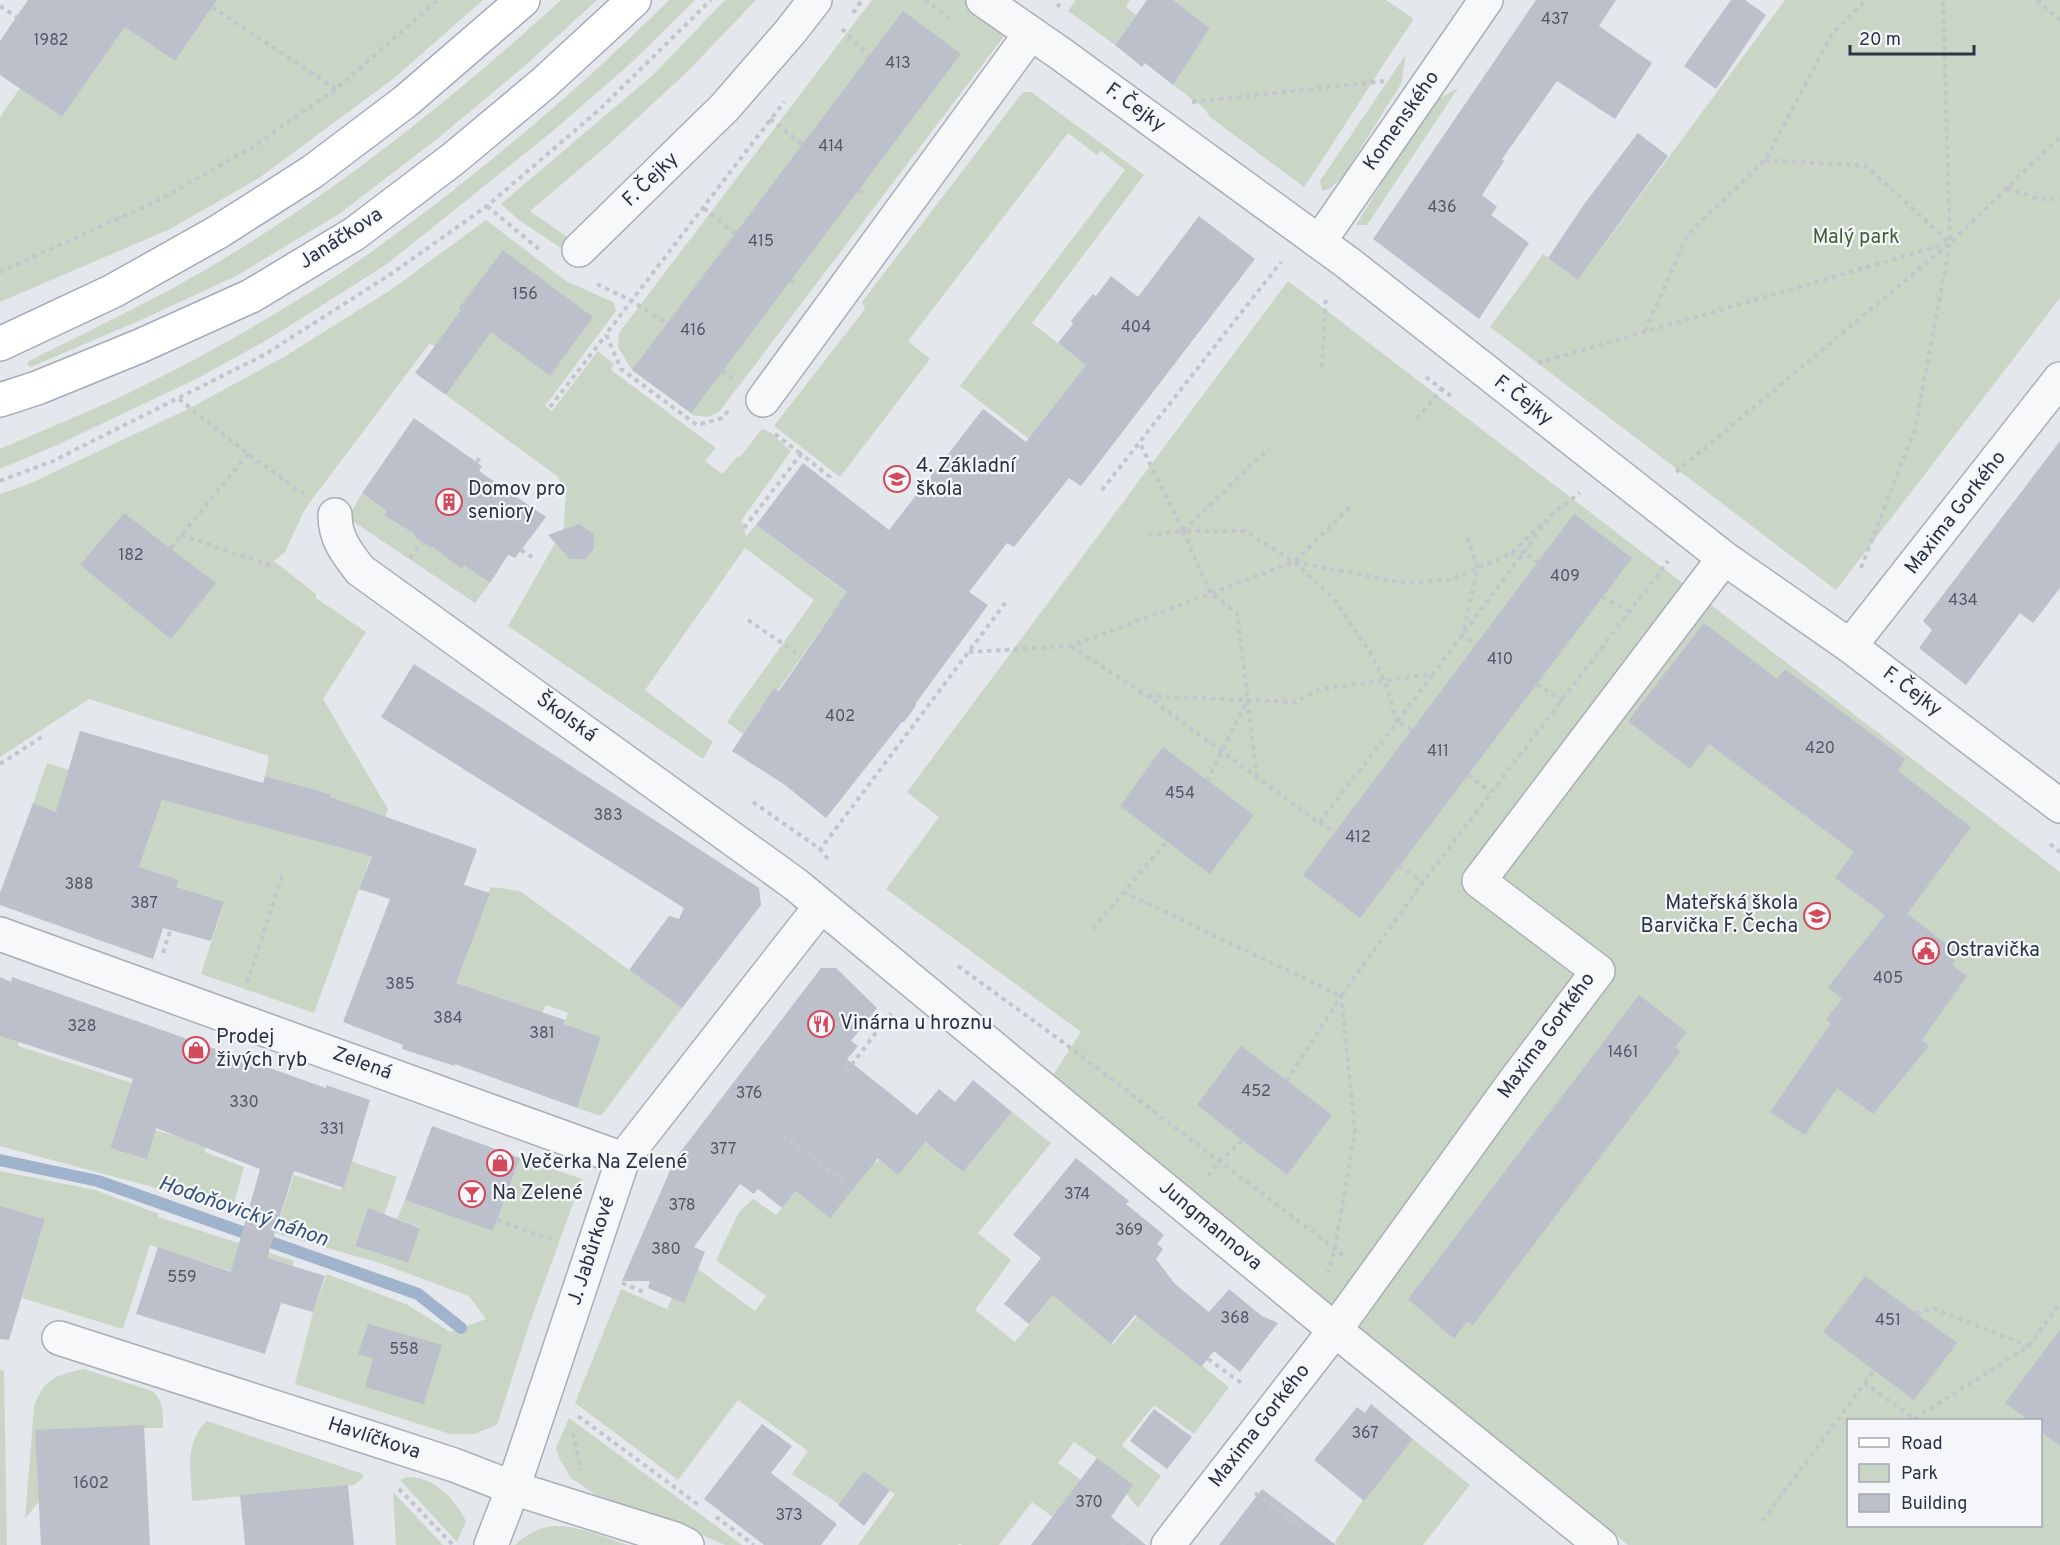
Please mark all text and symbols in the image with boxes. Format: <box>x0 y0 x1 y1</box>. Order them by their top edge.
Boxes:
house number: 437 <box>1541 10 1569 30</box>
scale bar <box>1850 18 1974 56</box>
text: 20 m <box>1859 29 1901 52</box>
house number: 1982 <box>34 31 68 51</box>
house number: 413 <box>885 54 911 74</box>
street label: Komenského <box>1358 66 1446 176</box>
street label: F. Čejky <box>1100 76 1171 139</box>
house number: 414 <box>818 137 844 157</box>
street label: F. Čejky <box>616 145 685 213</box>
house number: 436 <box>1427 198 1457 218</box>
street label: Janáčkova <box>294 202 388 276</box>
park label: Malý park <box>1812 225 1900 251</box>
house number: 415 <box>748 232 774 252</box>
house number: 156 <box>512 285 538 305</box>
house number: 404 <box>1121 318 1151 338</box>
house number: 416 <box>680 321 706 341</box>
street label: F. Čejky <box>1488 368 1559 432</box>
street label: Maxima Gorkého <box>1900 446 2012 580</box>
place label: 4. Základní škola <box>916 454 1017 503</box>
school or university icon: 4. Základní škola <box>882 464 912 494</box>
place label: Domov pro seniory <box>468 477 565 526</box>
building icon: Domov pro seniory <box>434 487 464 517</box>
house number: 182 <box>118 546 144 566</box>
house number: 409 <box>1550 567 1580 587</box>
house number: 434 <box>1948 591 1978 611</box>
house number: 410 <box>1487 650 1513 670</box>
street label: F. Čejky <box>1877 659 1948 723</box>
street label: Školská <box>530 686 603 749</box>
house number: 402 <box>825 707 855 727</box>
house number: 420 <box>1805 739 1835 759</box>
house number: 411 <box>1427 742 1449 762</box>
house number: 454 <box>1165 784 1195 804</box>
house number: 383 <box>593 806 623 826</box>
house number: 412 <box>1345 828 1371 848</box>
house number: 388 <box>64 875 94 895</box>
place label: Mateřská škola Barvička F. Čecha <box>1641 891 1798 940</box>
house number: 387 <box>130 894 158 914</box>
school or university icon: Mateřská škola Barvička F. Čecha <box>1802 901 1832 931</box>
public building icon: Ostravička <box>1911 936 1941 966</box>
place label: Ostravička <box>1946 938 2040 964</box>
street label: Maxima Gorkého <box>1492 968 1602 1104</box>
house number: 405 <box>1873 969 1903 989</box>
house number: 385 <box>385 975 415 995</box>
house number: 384 <box>433 1009 463 1029</box>
restaurant icon: Vinárna u hroznu <box>806 1009 836 1039</box>
place label: Vinárna u hroznu <box>840 1011 993 1037</box>
house number: 328 <box>68 1017 96 1037</box>
house number: 381 <box>529 1024 555 1044</box>
place label: Prodej živých ryb <box>216 1025 307 1074</box>
shop icon: Prodej živých ryb <box>181 1035 211 1065</box>
street label: Zelená <box>329 1041 395 1087</box>
house number: 1461 <box>1607 1043 1639 1063</box>
house number: 452 <box>1241 1082 1271 1102</box>
house number: 376 <box>736 1084 762 1104</box>
house number: 330 <box>229 1093 259 1113</box>
house number: 331 <box>319 1120 345 1140</box>
house number: 377 <box>710 1140 736 1160</box>
shop icon: Večerka Na Zelené <box>485 1148 515 1178</box>
place label: Večerka Na Zelené <box>520 1150 687 1176</box>
water label: Hodoňovický náhon <box>155 1170 332 1254</box>
street label: Jungmannova <box>1153 1175 1267 1277</box>
bar icon: Na Zelené <box>457 1179 487 1209</box>
place label: Na Zelené <box>492 1181 583 1207</box>
house number: 374 <box>1064 1185 1090 1205</box>
street label: J. Jabůrkové <box>562 1193 622 1309</box>
house number: 378 <box>668 1196 696 1216</box>
house number: 369 <box>1115 1221 1143 1241</box>
house number: 380 <box>651 1240 681 1260</box>
house number: 559 <box>167 1268 197 1288</box>
house number: 368 <box>1221 1309 1249 1329</box>
house number: 451 <box>1875 1311 1901 1331</box>
house number: 558 <box>389 1340 419 1360</box>
street label: Maxima Gorkého <box>1204 1359 1316 1493</box>
street label: Havlíčkova <box>324 1412 424 1466</box>
legend <box>1847 1419 2042 1527</box>
house number: 367 <box>1351 1424 1379 1444</box>
text: Road <box>1901 1433 1943 1456</box>
text: Park <box>1901 1463 1938 1486</box>
house number: 1602 <box>73 1474 109 1494</box>
house number: 370 <box>1075 1493 1103 1513</box>
text: Building <box>1901 1493 1967 1516</box>
house number: 373 <box>775 1506 803 1526</box>

